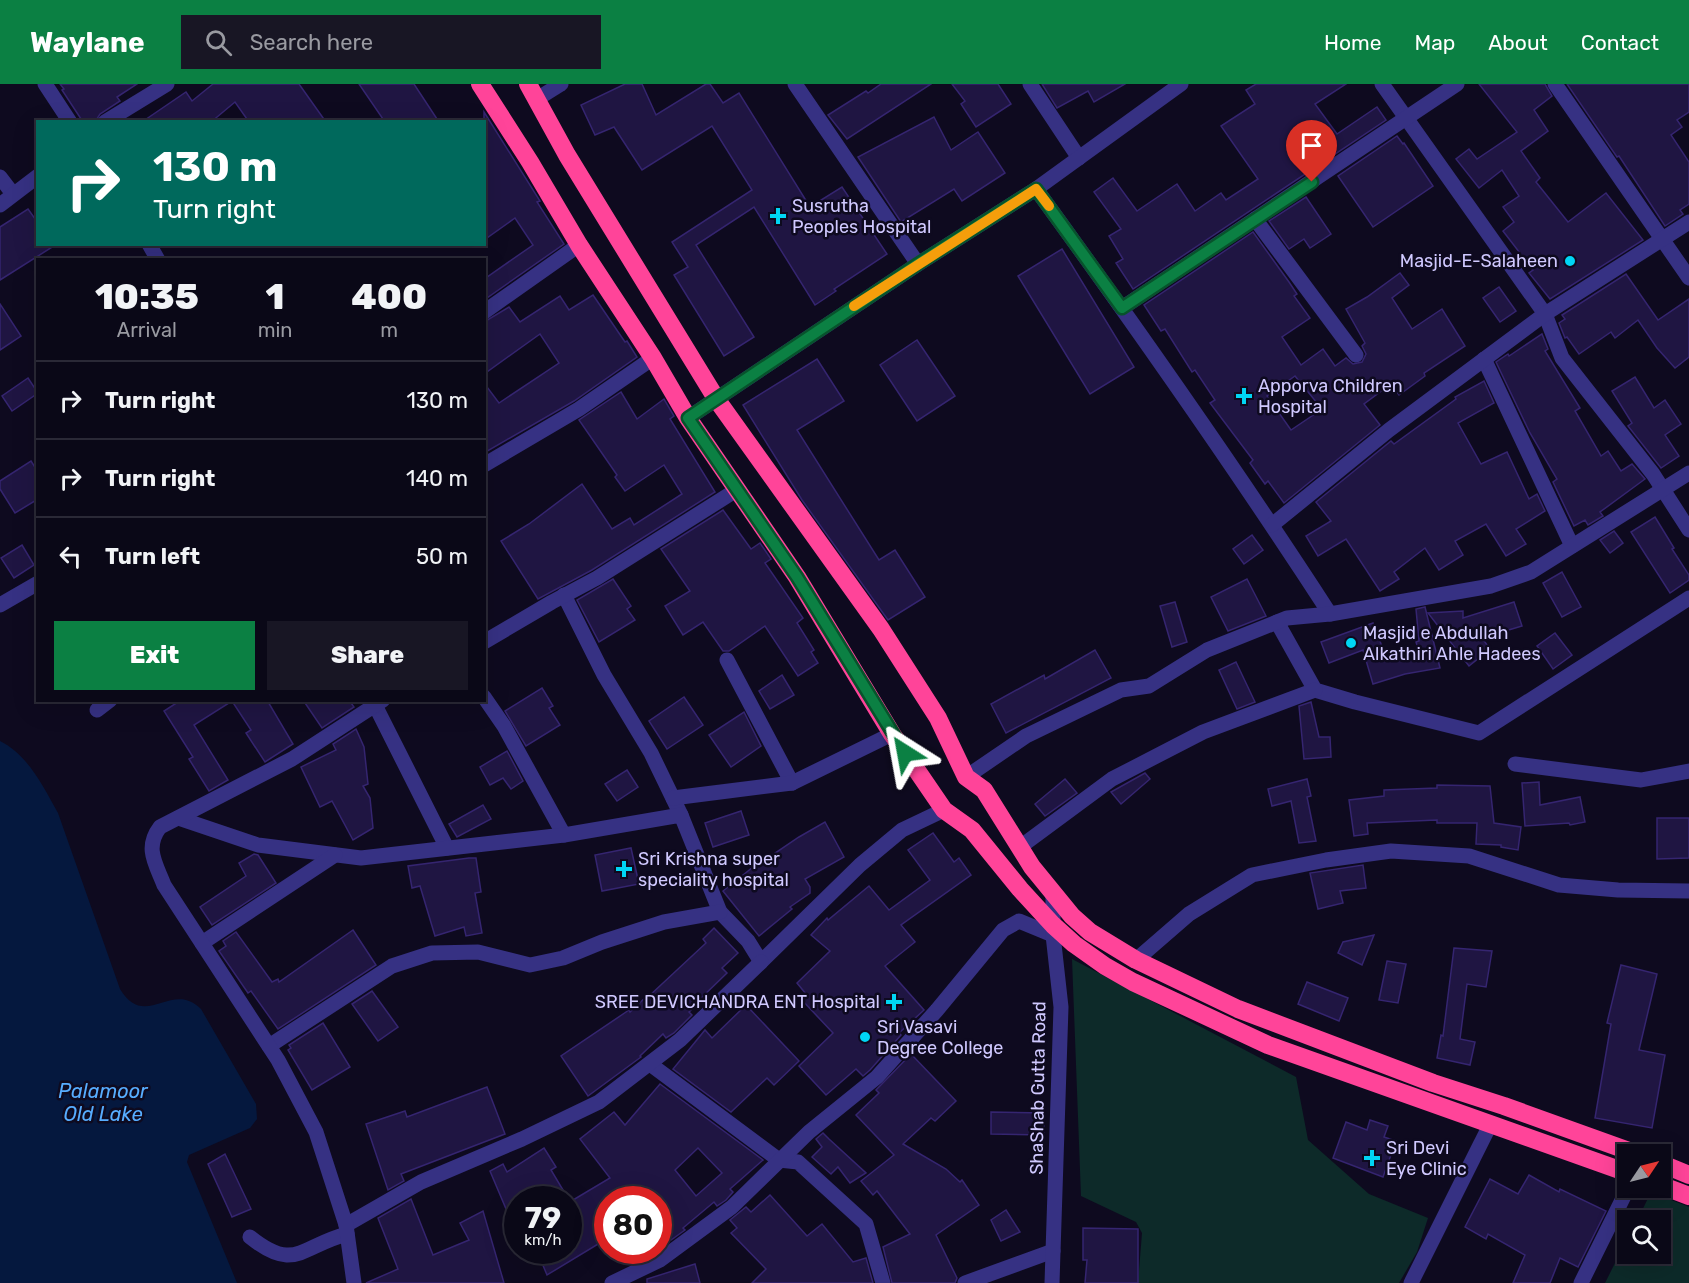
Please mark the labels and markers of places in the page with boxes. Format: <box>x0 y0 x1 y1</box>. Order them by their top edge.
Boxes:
pin <box>1286 120 1337 182</box>
place label: Susrutha Peoples Hospital <box>792 195 931 238</box>
marker: Susrutha Peoples Hospital <box>769 207 787 225</box>
place label: Masjid-E-Salaheen <box>1400 250 1558 272</box>
marker: Masjid-E-Salaheen <box>1563 254 1577 268</box>
place label: Apporva Children Hospital <box>1258 375 1403 418</box>
marker: Apporva Children Hospital <box>1235 387 1253 405</box>
place label: Masjid e Abdullah Alkathiri Ahle Hadees <box>1363 622 1541 665</box>
marker: Masjid e Abdullah Alkathiri Ahle Hadees <box>1344 636 1358 650</box>
place label: Sri Krishna super speciality hospital <box>638 848 789 891</box>
marker: Sri Krishna super speciality hospital <box>615 860 633 878</box>
place label: SREE DEVICHANDRA ENT Hospital <box>595 991 880 1013</box>
marker: SREE DEVICHANDRA ENT Hospital <box>885 993 903 1011</box>
place label: Sri Vasavi Degree College <box>877 1016 1003 1059</box>
marker: Sri Vasavi Degree College <box>858 1030 872 1044</box>
place label: Sri Devi Eye Clinic <box>1386 1137 1467 1180</box>
marker: Sri Devi Eye Clinic <box>1363 1149 1381 1167</box>

